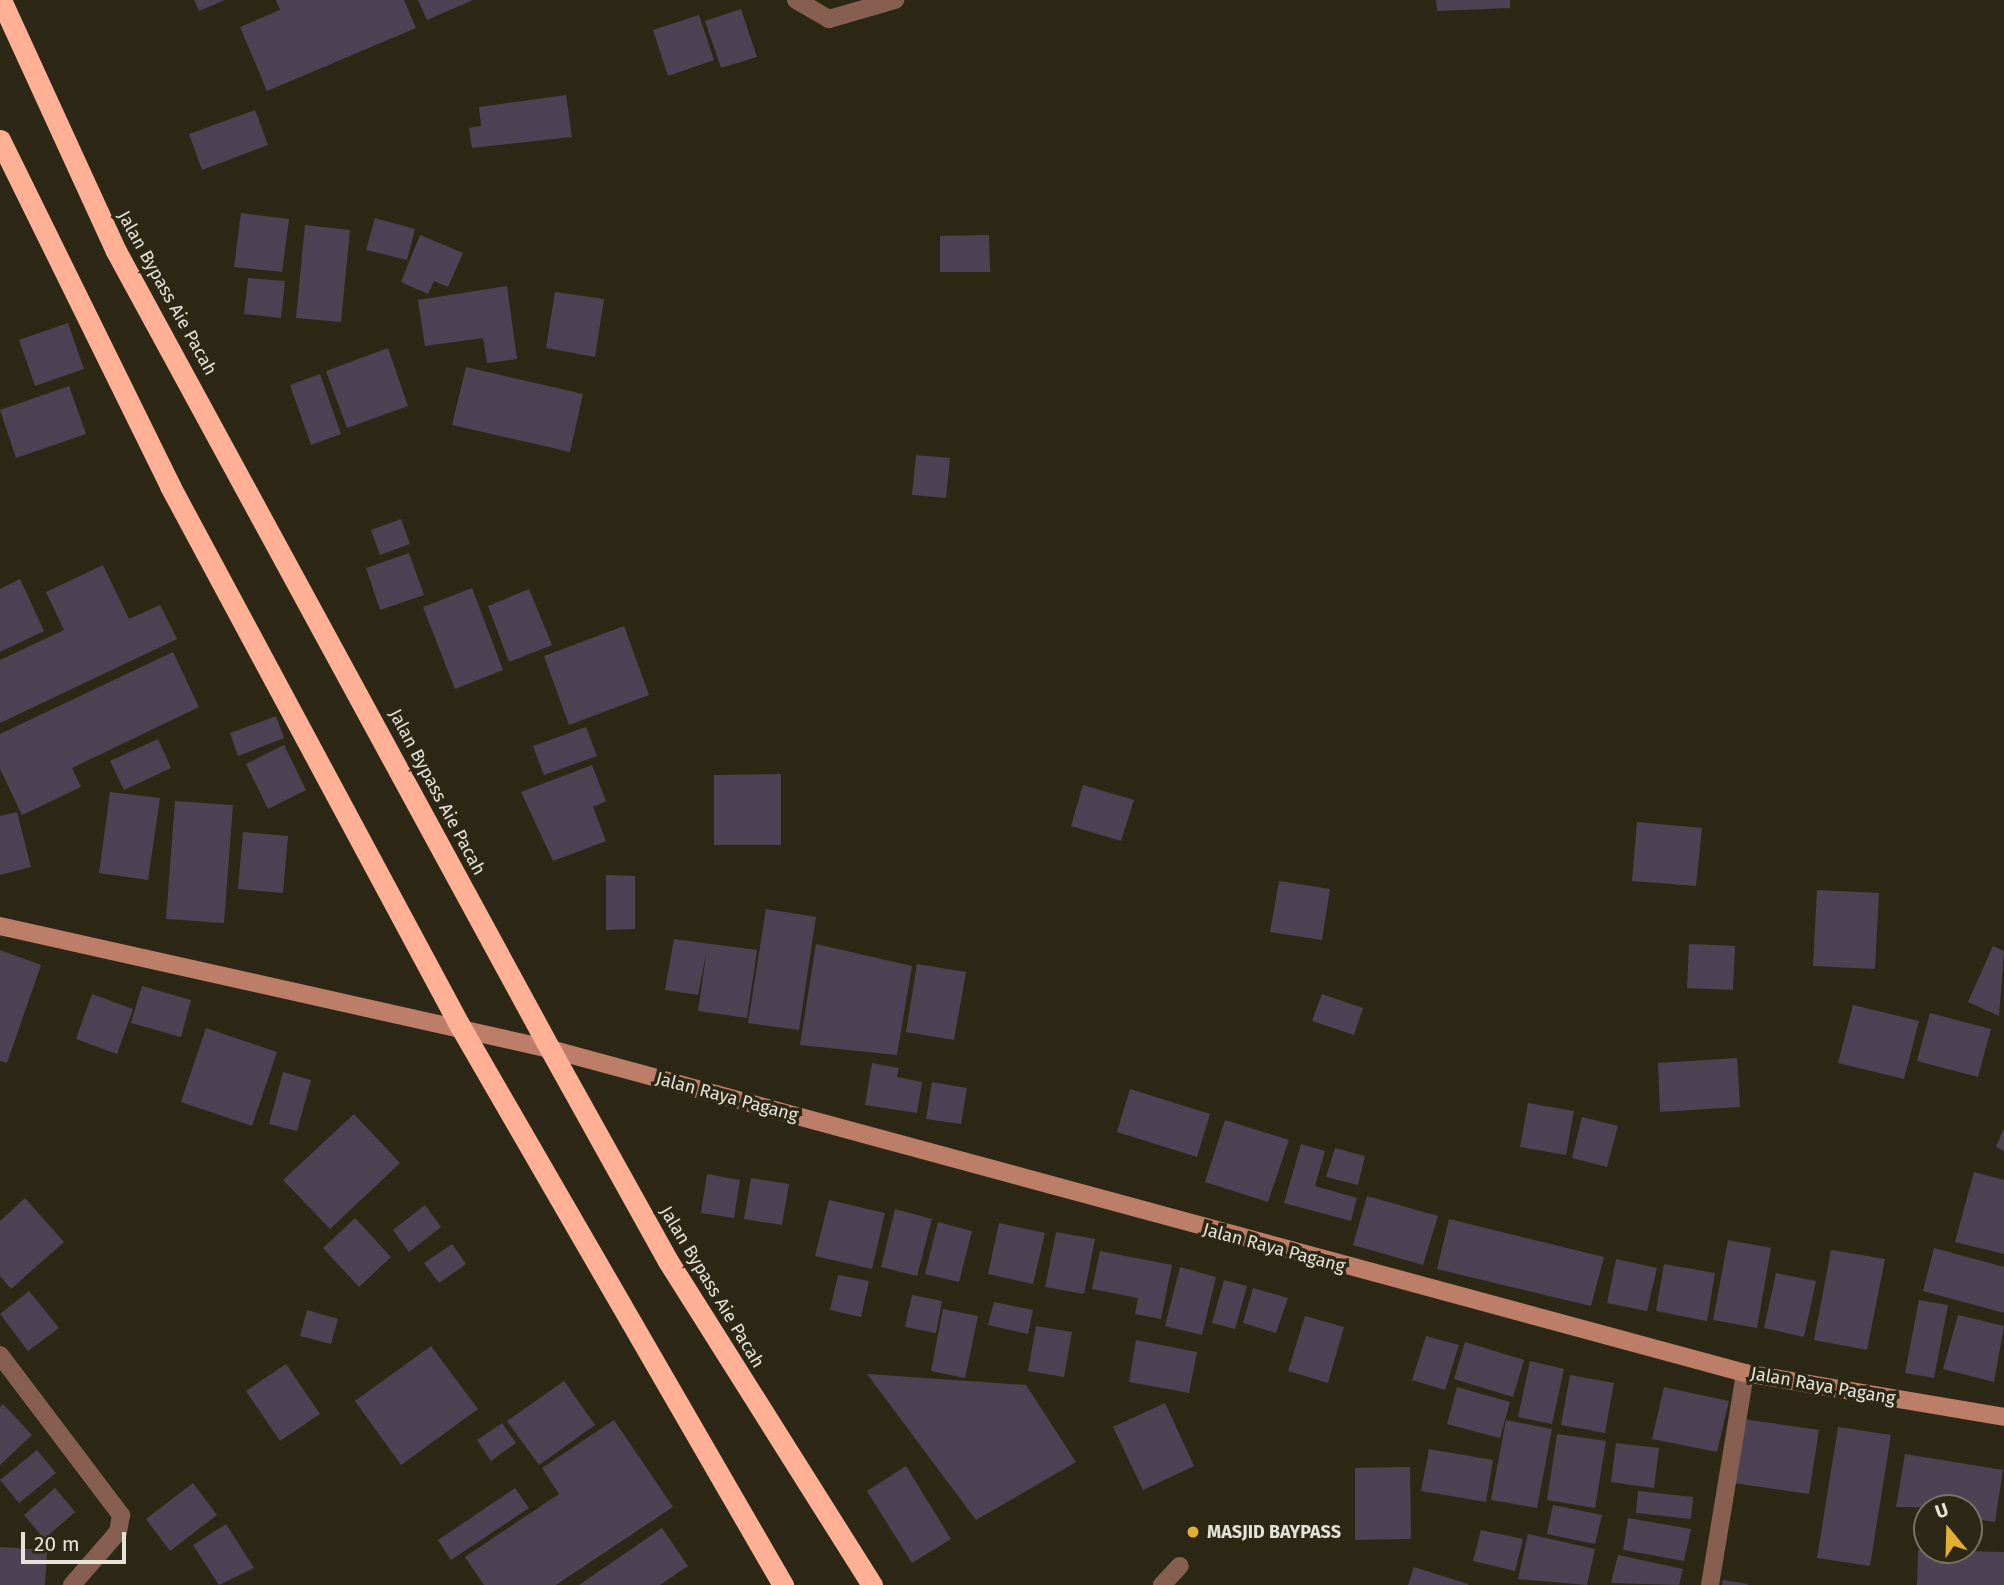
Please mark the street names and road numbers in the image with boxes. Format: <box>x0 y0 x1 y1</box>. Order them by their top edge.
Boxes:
street label: Jalan Bypass Aie Pacah <box>113 207 221 379</box>
street label: Jalan Bypass Aie Pacah <box>384 705 490 879</box>
street label: Jalan Raya Pagang <box>653 1068 801 1126</box>
street label: Jalan Bypass Aie Pacah <box>655 1202 769 1372</box>
street label: Jalan Raya Pagang <box>1200 1219 1348 1277</box>
street label: Jalan Raya Pagang <box>1749 1363 1897 1409</box>

